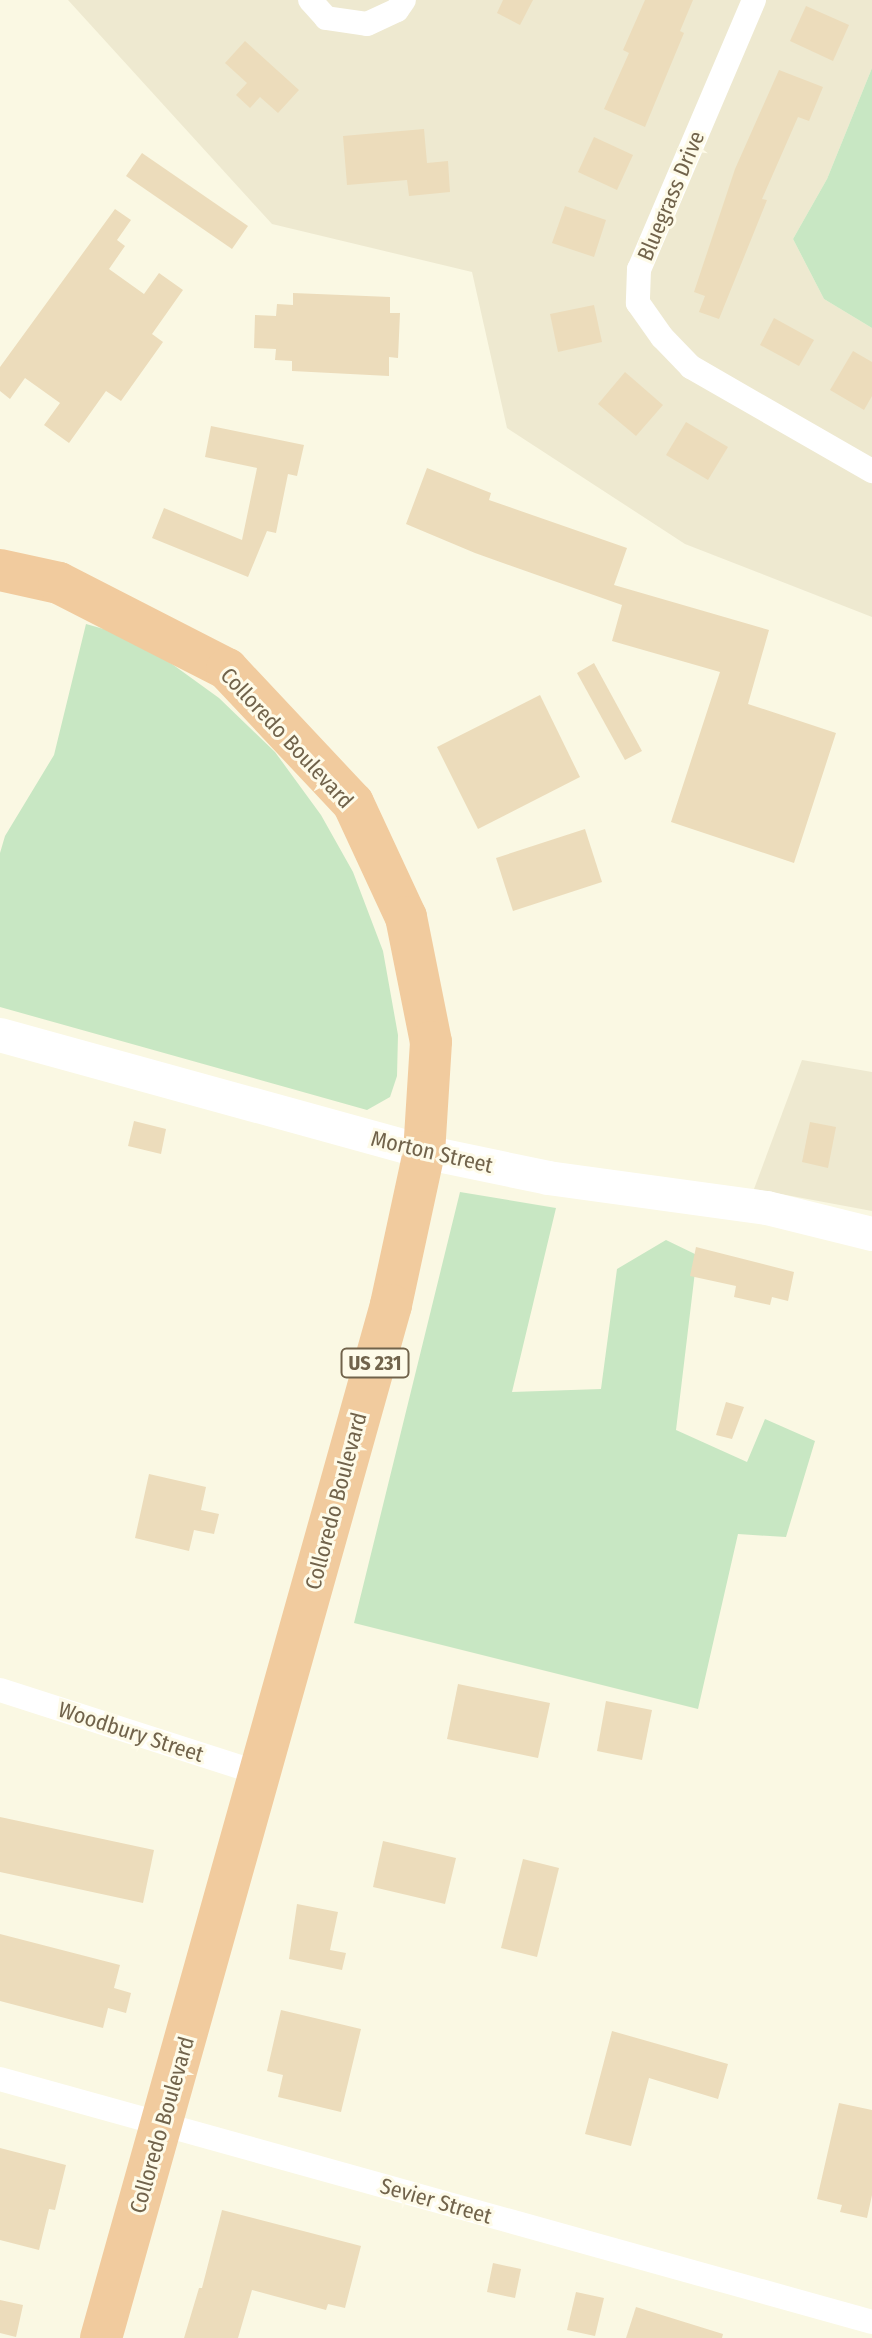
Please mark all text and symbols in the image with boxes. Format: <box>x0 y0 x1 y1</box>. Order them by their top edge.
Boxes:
street label: Bluegrass Drive <box>632 127 710 265</box>
street label: Colloredo Boulevard <box>215 662 359 814</box>
street label: Morton Street <box>369 1125 495 1179</box>
road number: US 231 <box>339 1347 411 1379</box>
street label: Colloredo Boulevard <box>300 1409 372 1593</box>
street label: Woodbury Street <box>55 1696 207 1768</box>
street label: Colloredo Boulevard <box>124 2034 200 2216</box>
street label: Sevier Street <box>377 2172 495 2230</box>

